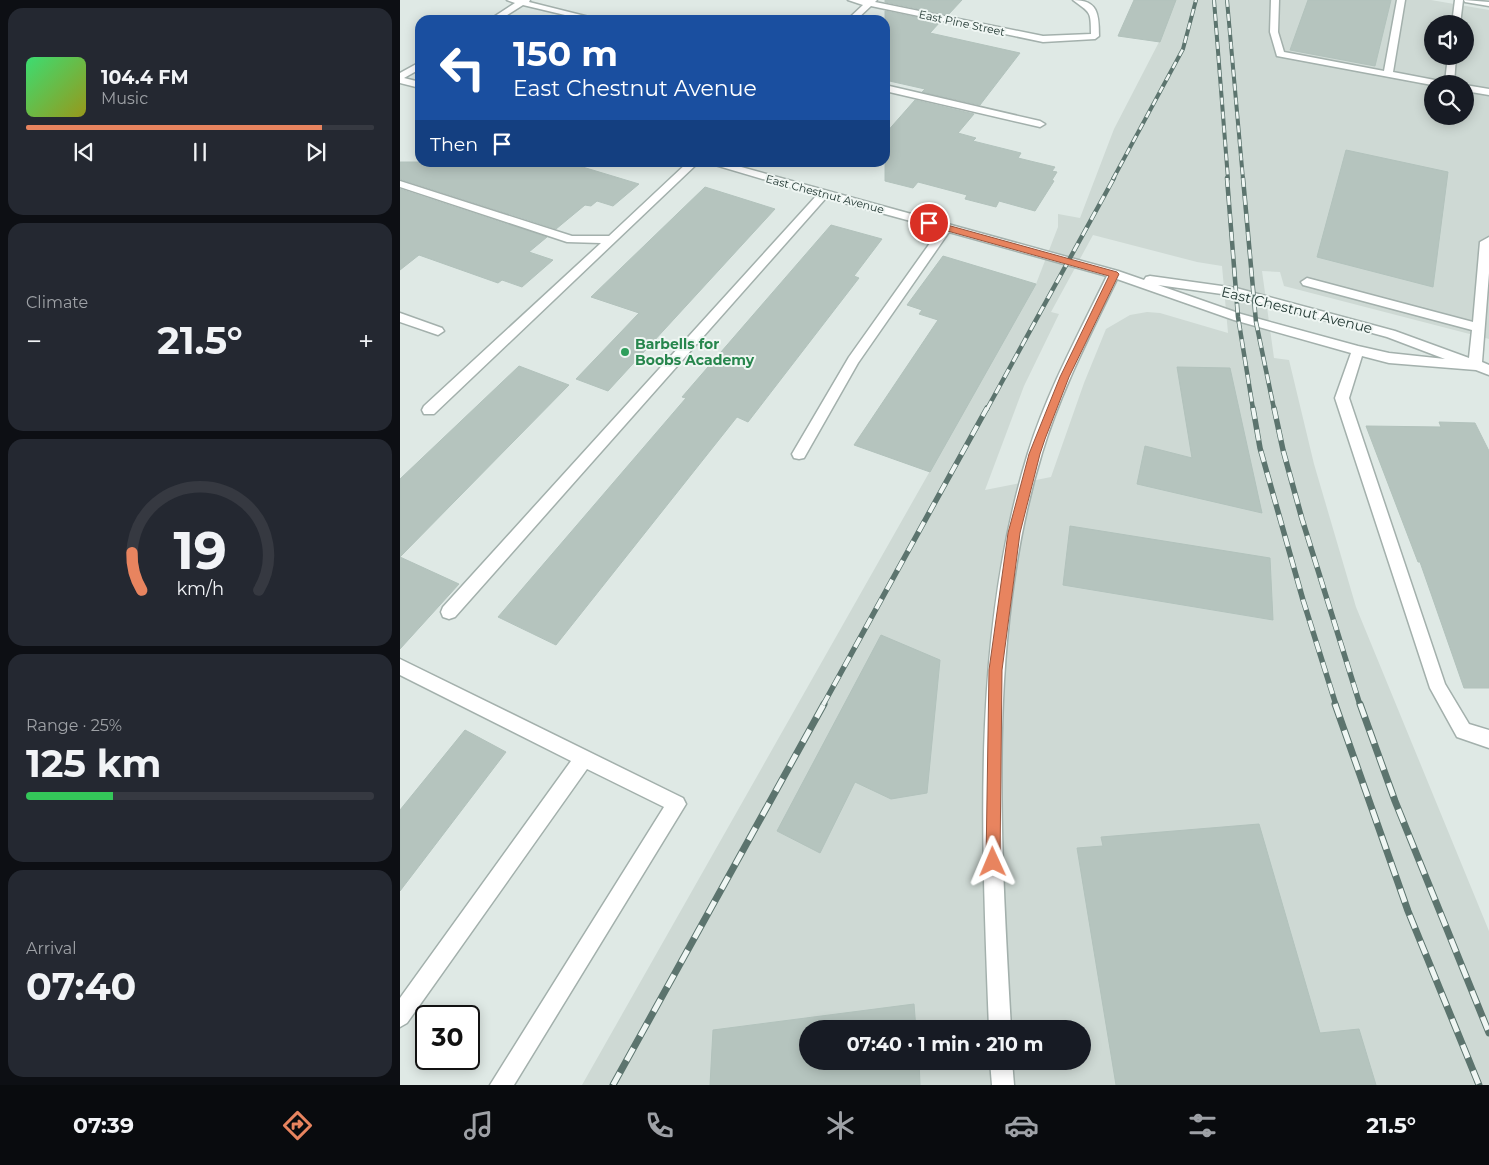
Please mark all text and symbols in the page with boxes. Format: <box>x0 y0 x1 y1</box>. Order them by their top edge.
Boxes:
street label: East Pine Street <box>918 7 1007 39</box>
map controls <box>1424 15 1474 125</box>
button: sound <box>1424 15 1474 65</box>
text: 150 m <box>513 32 618 75</box>
icon: left <box>430 35 495 100</box>
text: 104.4 FM <box>101 66 189 89</box>
text: East Chestnut Avenue <box>513 75 757 102</box>
button: search <box>1424 75 1474 125</box>
text: Music <box>101 89 148 108</box>
icon: arrive <box>488 130 516 158</box>
text: Then <box>430 133 478 156</box>
icon: previous <box>70 138 98 166</box>
icon: pause <box>186 138 214 166</box>
icon: next <box>302 138 330 166</box>
street label: East Chestnut Avenue <box>764 171 886 217</box>
pin <box>908 202 950 244</box>
icon: arrive <box>915 209 943 237</box>
street label: East Chestnut Avenue <box>1220 283 1374 337</box>
text: Climate <box>26 293 88 312</box>
text: 21.5° <box>157 317 243 364</box>
text: − <box>26 324 42 358</box>
text: + <box>358 324 374 358</box>
place label: Barbells for Boobs Academy <box>635 335 755 369</box>
marker: Barbells for Boobs Academy <box>619 346 631 358</box>
text: 19 <box>173 519 227 582</box>
text: km/h <box>176 578 224 599</box>
text: Range · 25% <box>26 716 122 735</box>
text: 125 km <box>26 740 161 787</box>
position arrow <box>966 835 1018 887</box>
text: Arrival <box>26 939 76 958</box>
text: 07:40 <box>26 963 136 1010</box>
speed limit sign: 30 <box>415 1005 480 1070</box>
text: 07:40 · 1 min · 210 m <box>847 1033 1043 1056</box>
icon: directions <box>280 1108 315 1143</box>
icon: music <box>461 1108 496 1143</box>
icon: phone <box>642 1108 677 1143</box>
icon: climate <box>823 1108 858 1143</box>
icon: car <box>1004 1108 1039 1143</box>
icon: filters <box>1185 1108 1220 1143</box>
text: 07:39 <box>73 1112 134 1139</box>
text: 21.5° <box>1366 1112 1416 1139</box>

